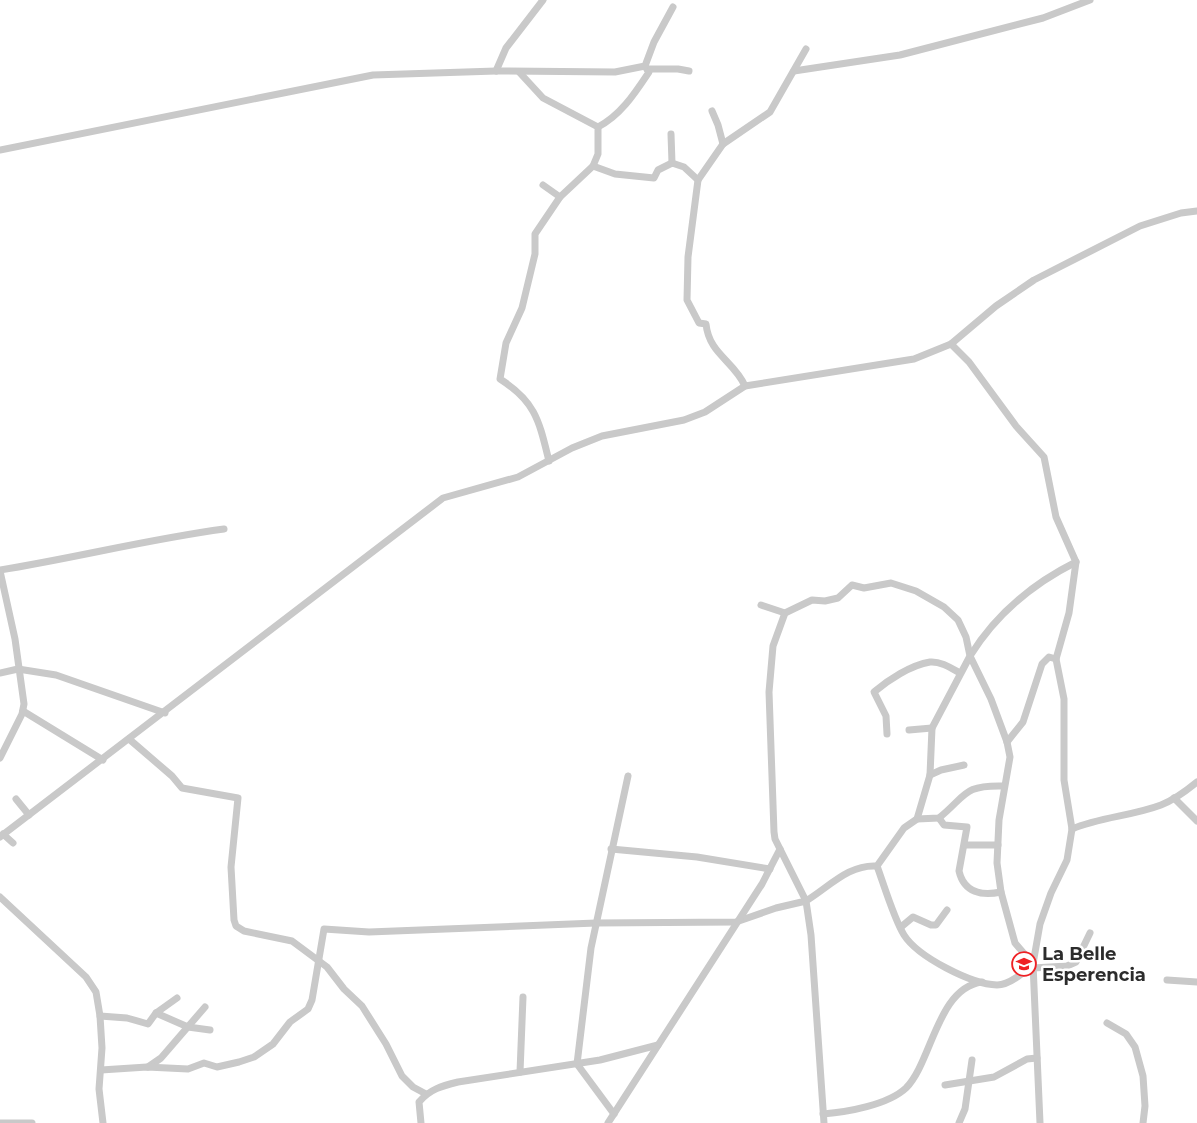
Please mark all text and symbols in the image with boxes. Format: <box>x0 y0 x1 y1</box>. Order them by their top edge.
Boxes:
place label: La Belle Esperencia <box>1042 943 1146 986</box>
school or university icon: La Belle Esperencia <box>1011 951 1037 977</box>

